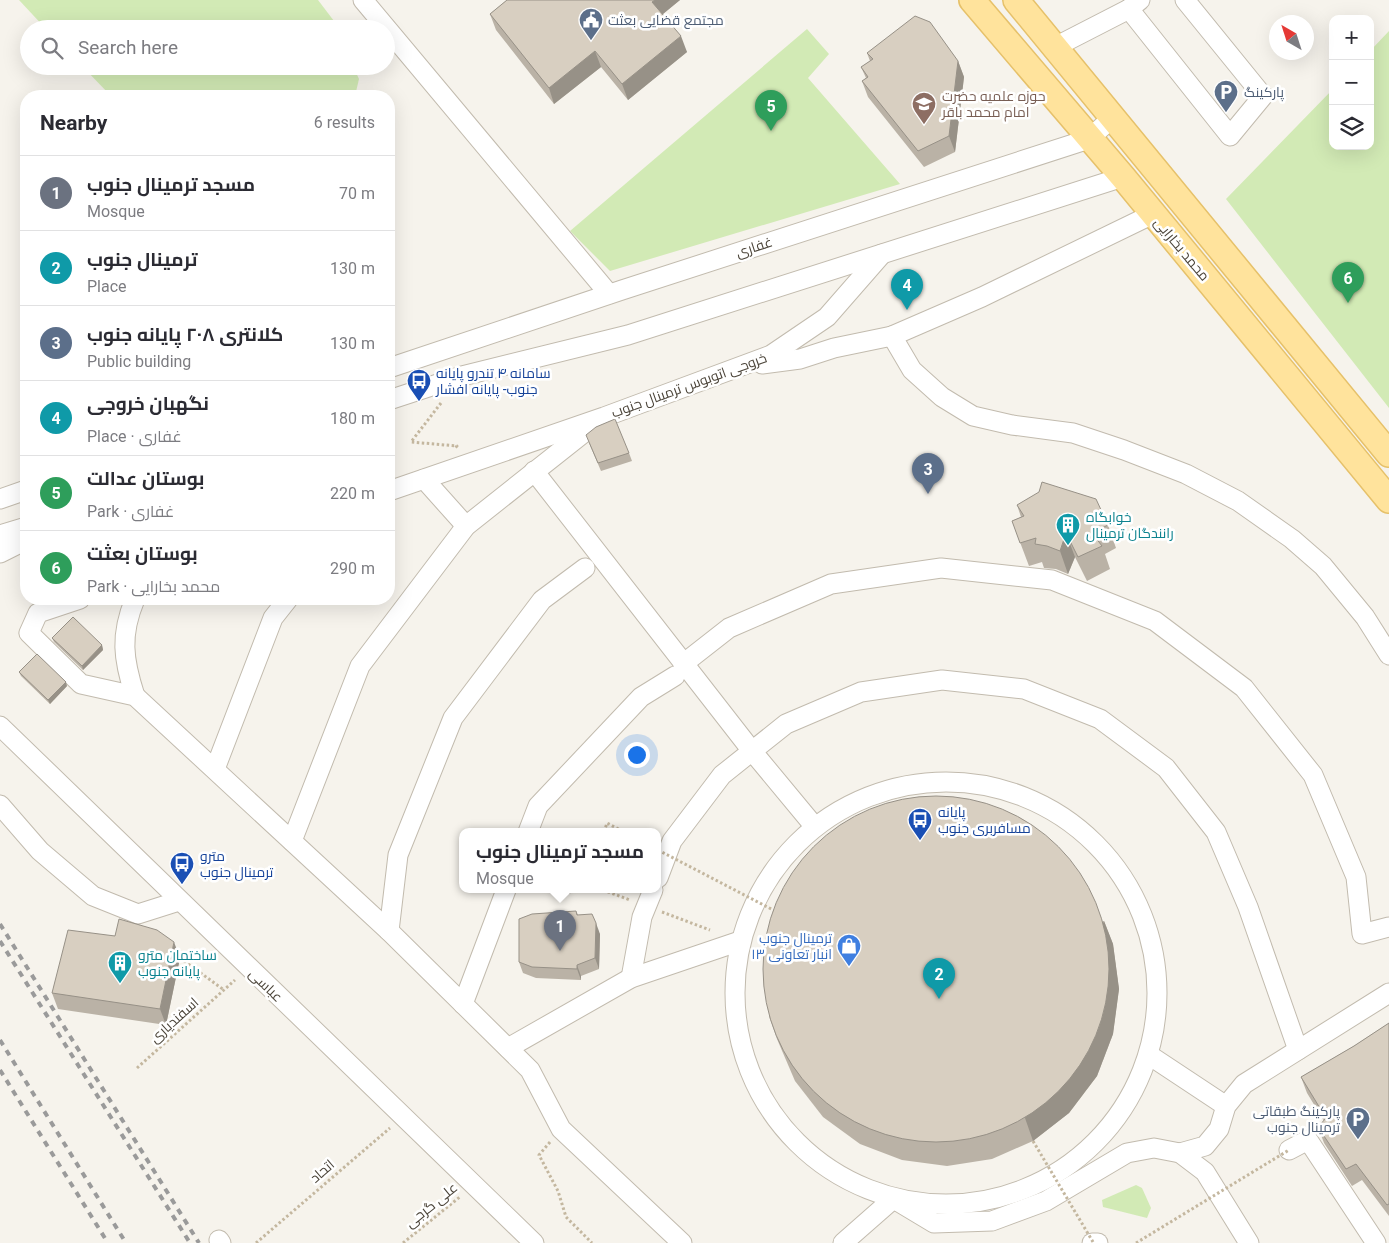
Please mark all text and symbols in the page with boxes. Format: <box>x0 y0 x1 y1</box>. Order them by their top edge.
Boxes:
public building icon: مجتمع قضایی بعثت <box>578 7 604 41</box>
place label: مجتمع قضایی بعثت <box>608 12 724 29</box>
north arrow <box>1269 15 1314 60</box>
map controls <box>1329 15 1374 150</box>
button: + <box>1329 15 1374 60</box>
search box <box>20 20 395 75</box>
icon: search <box>38 34 66 62</box>
text: Search here <box>78 36 178 59</box>
button: − <box>1329 60 1374 105</box>
parking icon: پارکینگ <box>1213 79 1239 113</box>
place label: پارکینگ <box>1244 84 1284 102</box>
place label: حوزه علمیه حضرت امام محمد باقر <box>941 88 1045 122</box>
pin: 5 <box>755 90 787 131</box>
school or university icon: حوزه علمیه حضرت امام محمد باقر <box>911 91 937 125</box>
button: layers <box>1329 105 1374 150</box>
text: Nearby <box>40 111 107 135</box>
text: 6 results <box>314 113 375 132</box>
text: مسجد ترمینال جنوب <box>87 173 255 196</box>
text: 1 <box>51 184 61 203</box>
text: 70 m <box>339 184 375 203</box>
text: Mosque <box>87 202 145 221</box>
street label: محمد بخارایی <box>1151 214 1213 284</box>
street label: غفاری <box>734 234 774 260</box>
text: ترمینال جنوب <box>87 248 197 271</box>
text: 2 <box>51 259 61 278</box>
text: 130 m <box>330 259 375 278</box>
pin: 6 <box>1332 262 1364 303</box>
pin: 4 <box>891 269 923 310</box>
text: Place <box>87 277 127 296</box>
text: کلانتری ۲۰۸ پایانه جنوب <box>87 323 283 346</box>
text: 3 <box>51 334 61 353</box>
text: 130 m <box>330 334 375 353</box>
street label: خروجی اتوبوس ترمینال جنوب <box>609 349 769 422</box>
text: Public building <box>87 352 191 371</box>
place label: سامانه ۴ تندرو پایانه جنوب- پایانه افشار <box>435 365 551 399</box>
bus stop icon: سامانه ۴ تندرو پایانه جنوب- پایانه افشار <box>406 368 432 402</box>
text: نگهبان خروجی <box>87 392 209 415</box>
text: 4 <box>51 409 61 428</box>
text: 180 m <box>330 409 375 428</box>
text: Place · غفاری <box>87 427 182 446</box>
pin: 3 <box>912 453 944 494</box>
text: بوستان عدالت <box>87 467 204 490</box>
text: 5 <box>51 484 61 503</box>
text: 220 m <box>330 484 375 503</box>
text: Park · غفاری <box>87 502 174 521</box>
place label: خوابگاه رانندگان ترمینال <box>1086 509 1174 542</box>
building icon: خوابگاه رانندگان ترمینال <box>1055 512 1081 546</box>
text: بوستان بعثت <box>87 542 198 565</box>
text: 6 <box>51 559 61 578</box>
text: 290 m <box>330 559 375 578</box>
text: Park · محمد بخارایی <box>87 577 220 596</box>
your location <box>624 742 650 768</box>
place label: پایانه مسافربری جنوب <box>938 804 1031 836</box>
bus stop icon: پایانه مسافربری جنوب <box>907 807 933 841</box>
popup <box>459 828 661 893</box>
text: مسجد ترمینال جنوب <box>476 840 644 863</box>
place label: مترو ترمینال جنوب <box>200 848 273 881</box>
bus stop icon: مترو ترمینال جنوب <box>169 851 195 885</box>
text: Mosque <box>476 869 534 888</box>
pin: 1 <box>544 910 576 951</box>
place label: ترمینال جنوب انبار تعاونی ۱۳ <box>751 930 832 962</box>
shop icon: ترمینال جنوب انبار تعاونی ۱۳ <box>836 933 862 967</box>
place label: ساختمان مترو پایانه جنوب <box>138 947 217 981</box>
building icon: ساختمان مترو پایانه جنوب <box>107 950 133 984</box>
pin: 2 <box>923 958 955 999</box>
street label: عباسی <box>246 965 286 1005</box>
street label: اسفندیاری <box>146 994 202 1046</box>
place label: پارکینگ طبقاتی ترمینال جنوب <box>1253 1103 1340 1136</box>
parking icon: پارکینگ طبقاتی ترمینال جنوب <box>1345 1106 1371 1140</box>
street label: اتحاد <box>307 1156 337 1186</box>
street label: علی گرجی <box>402 1179 460 1231</box>

